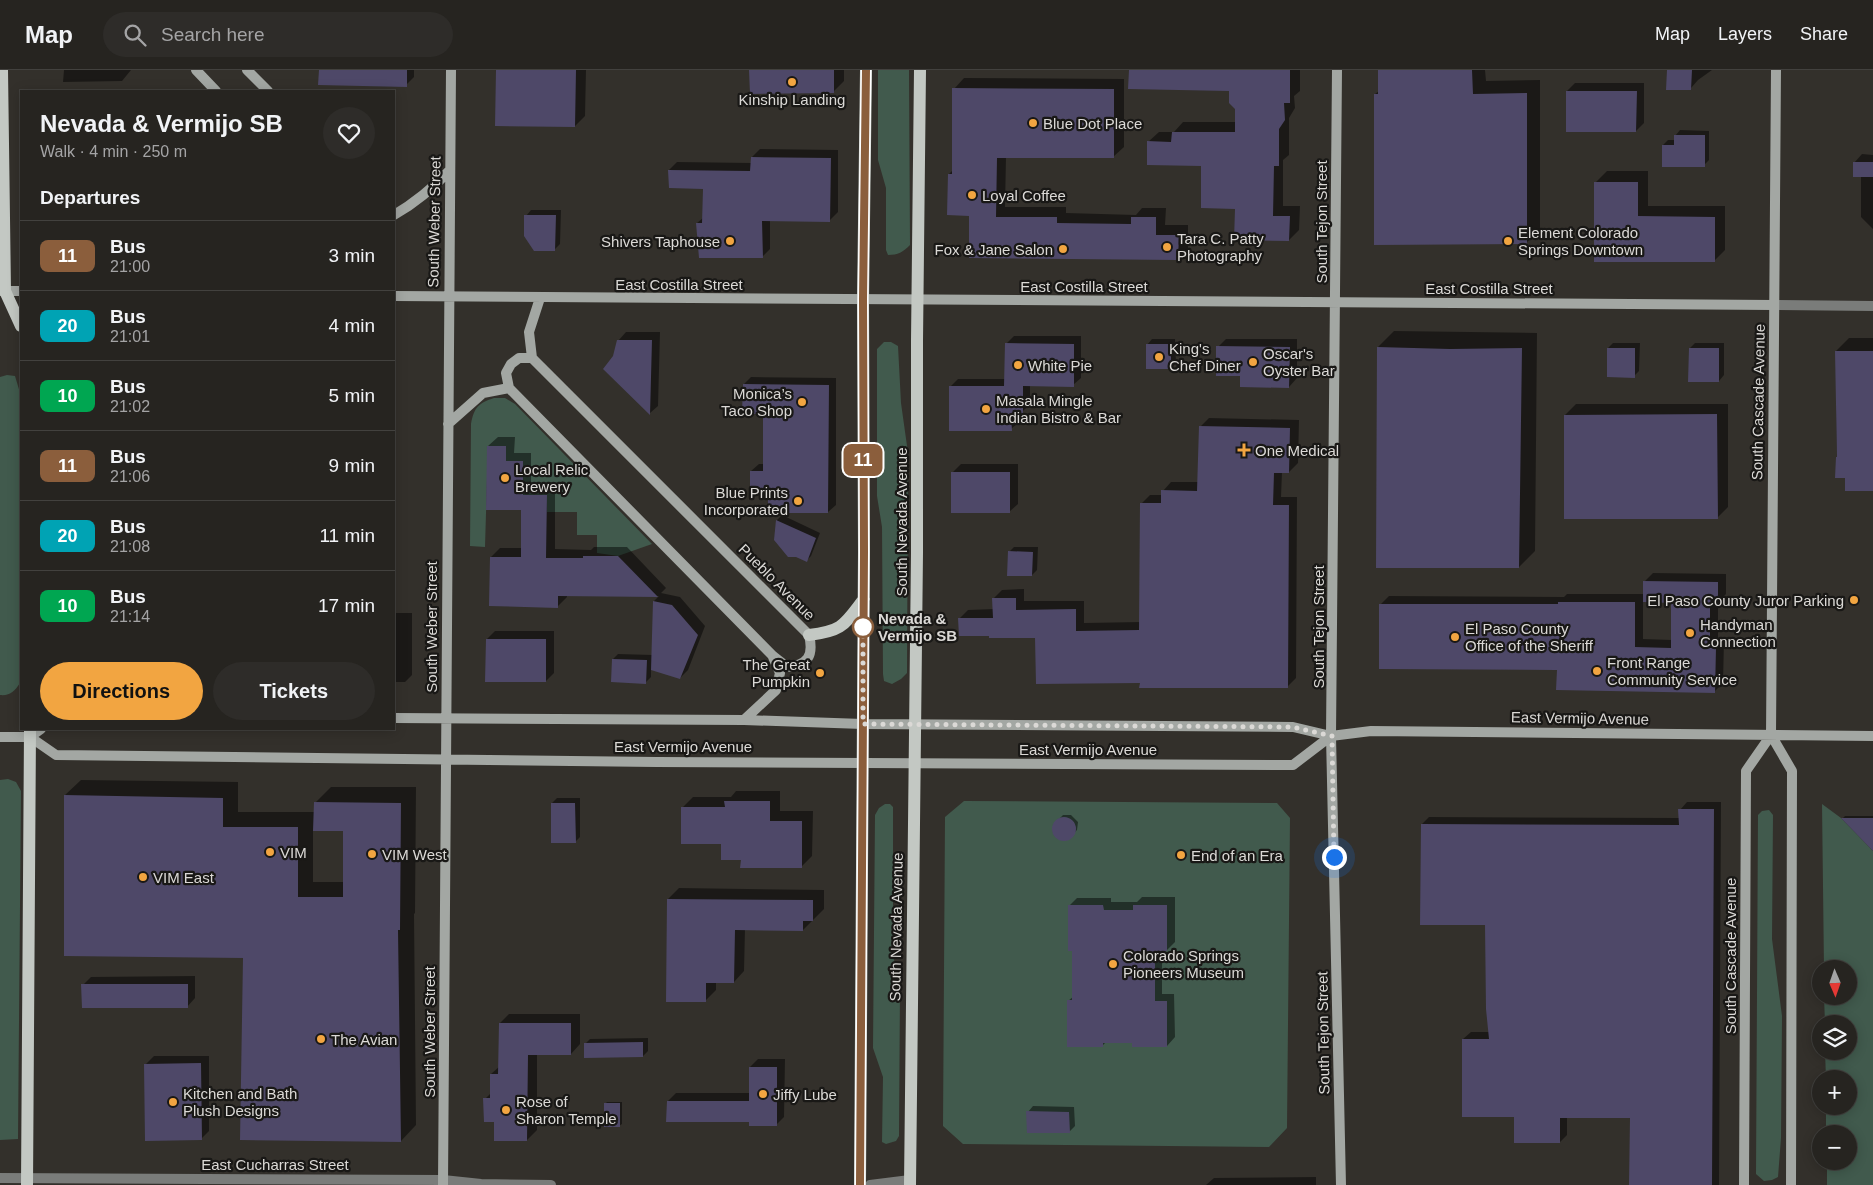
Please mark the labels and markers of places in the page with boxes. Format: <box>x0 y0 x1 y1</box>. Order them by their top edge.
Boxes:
marker: Kinship Landing <box>786 76 798 88</box>
place label: Kinship Landing <box>739 91 845 108</box>
place label: Blue Dot Place <box>1043 115 1142 132</box>
marker: Blue Dot Place <box>1027 117 1039 129</box>
place label: Loyal Coffee <box>982 187 1066 204</box>
marker: Loyal Coffee <box>966 189 978 201</box>
place label: Element Colorado Springs Downtown <box>1518 224 1643 258</box>
place label: Tara C. Patty Photography <box>1177 230 1264 264</box>
place label: Shivers Taphouse <box>601 233 720 250</box>
marker: Shivers Taphouse <box>724 235 736 247</box>
marker: Element Colorado Springs Downtown <box>1502 235 1514 247</box>
place label: Fox & Jane Salon <box>935 241 1053 258</box>
marker: Tara C. Patty Photography <box>1161 241 1173 253</box>
marker: Fox & Jane Salon <box>1057 243 1069 255</box>
place label: King's Chef Diner <box>1169 340 1241 374</box>
place label: Oscar's Oyster Bar <box>1263 345 1335 379</box>
marker: King's Chef Diner <box>1153 351 1165 363</box>
marker: Oscar's Oyster Bar <box>1247 356 1259 368</box>
place label: White Pie <box>1028 357 1092 374</box>
marker: White Pie <box>1012 359 1024 371</box>
place label: Monica’s Taco Shop <box>721 385 792 419</box>
place label: Masala Mingle Indian Bistro & Bar <box>996 392 1121 426</box>
marker: Monica’s Taco Shop <box>796 396 808 408</box>
marker: Masala Mingle Indian Bistro & Bar <box>980 403 992 415</box>
place label: One Medical <box>1255 442 1339 459</box>
marker: One Medical <box>1237 443 1251 457</box>
place label: Local Relic Brewery <box>515 461 589 495</box>
marker: Local Relic Brewery <box>499 472 511 484</box>
place label: Blue Prints Incorporated <box>704 484 788 518</box>
marker: Blue Prints Incorporated <box>792 495 804 507</box>
place label: El Paso County Juror Parking <box>1647 592 1844 609</box>
marker: El Paso County Juror Parking <box>1848 594 1860 606</box>
place label: Nevada & Vermijo SB <box>878 610 957 644</box>
marker: Nevada & Vermijo SB <box>852 616 874 638</box>
place label: Handyman Connection <box>1700 616 1776 650</box>
place label: El Paso County Office of the Sheriff <box>1465 620 1594 654</box>
marker: Handyman Connection <box>1684 627 1696 639</box>
marker: El Paso County Office of the Sheriff <box>1449 631 1461 643</box>
place label: Front Range Community Service <box>1607 654 1737 688</box>
place label: The Great Pumpkin <box>742 656 811 690</box>
marker: Front Range Community Service <box>1591 665 1603 677</box>
marker: The Great Pumpkin <box>814 667 826 679</box>
place label: VIM <box>280 844 307 861</box>
marker: VIM <box>264 846 276 858</box>
place label: VIM West <box>382 846 448 863</box>
place label: End of an Era <box>1191 847 1283 864</box>
marker: VIM West <box>366 848 378 860</box>
marker: End of an Era <box>1175 849 1187 861</box>
place label: VIM East <box>153 869 215 886</box>
marker: VIM East <box>137 871 149 883</box>
place label: Colorado Springs Pioneers Museum <box>1123 947 1244 981</box>
marker: Colorado Springs Pioneers Museum <box>1107 958 1119 970</box>
place label: The Avian <box>331 1031 397 1048</box>
marker: The Avian <box>315 1033 327 1045</box>
place label: Kitchen and Bath Plush Designs <box>183 1085 297 1119</box>
place label: Jiffy Lube <box>773 1086 837 1103</box>
marker: Jiffy Lube <box>757 1088 769 1100</box>
place label: Rose of Sharon Temple <box>516 1093 617 1127</box>
marker: Kitchen and Bath Plush Designs <box>167 1096 179 1108</box>
marker: Rose of Sharon Temple <box>500 1104 512 1116</box>

